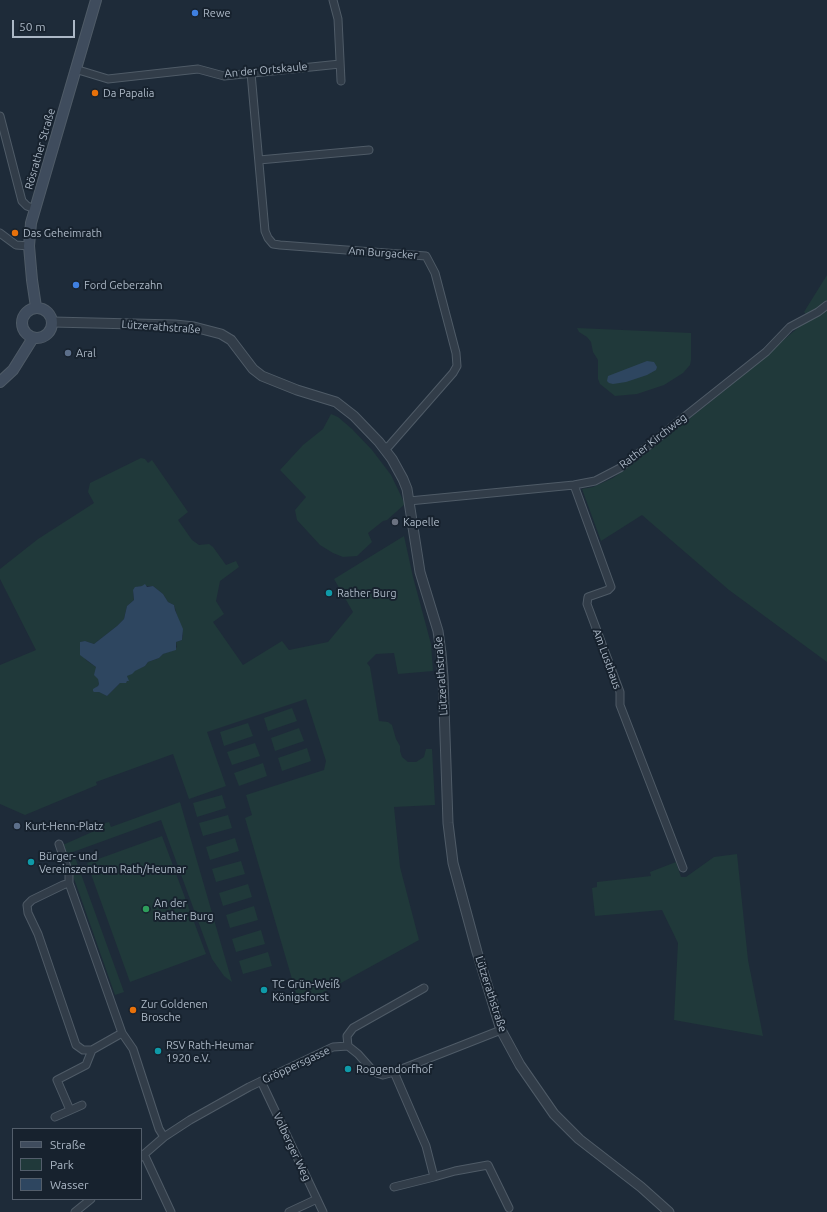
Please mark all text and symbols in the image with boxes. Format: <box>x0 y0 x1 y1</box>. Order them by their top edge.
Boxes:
place label: Rewe <box>203 6 230 20</box>
marker: Rewe <box>190 8 200 18</box>
scale bar <box>14 12 77 38</box>
text: 50 m <box>19 20 46 33</box>
street label: An der Ortskaule <box>224 60 308 80</box>
place label: Da Papalia <box>103 86 154 100</box>
marker: Da Papalia <box>90 88 100 98</box>
street label: Rösrather Straße <box>22 107 58 191</box>
place label: Das Geheimrath <box>23 226 102 240</box>
marker: Das Geheimrath <box>10 228 20 238</box>
street label: Am Burgacker <box>348 244 418 262</box>
place label: Ford Geberzahn <box>84 278 163 292</box>
marker: Ford Geberzahn <box>71 280 81 290</box>
street label: Lützerathstraße <box>121 318 201 336</box>
place label: Aral <box>76 346 96 360</box>
marker: Aral <box>63 348 73 358</box>
street label: Rather Kirchweg <box>617 411 689 471</box>
place label: Kapelle <box>403 515 440 529</box>
marker: Kapelle <box>390 517 400 527</box>
place label: Rather Burg <box>337 586 397 600</box>
marker: Rather Burg <box>324 588 334 598</box>
street label: Am Lusthaus <box>590 627 624 691</box>
street label: Lützerathstraße <box>432 636 450 716</box>
place label: Kurt-Henn-Platz <box>25 819 103 833</box>
marker: Kurt-Henn-Platz <box>12 821 22 831</box>
place label: Bürger- und Vereinszentrum Rath/Heumar <box>39 849 186 875</box>
marker: Bürger- und Vereinszentrum Rath/Heumar <box>26 857 36 867</box>
place label: An der Rather Burg <box>154 896 214 922</box>
marker: An der Rather Burg <box>141 904 151 914</box>
street label: Lützerathstraße <box>472 954 510 1034</box>
place label: TC Grün-Weiß Königsforst <box>272 977 340 1003</box>
marker: TC Grün-Weiß Königsforst <box>259 985 269 995</box>
place label: Zur Goldenen Brosche <box>141 997 208 1023</box>
marker: Zur Goldenen Brosche <box>128 1005 138 1015</box>
place label: RSV Rath-Heumar 1920 e.V. <box>166 1038 254 1064</box>
street label: Gröppersgasse <box>260 1044 332 1086</box>
marker: RSV Rath-Heumar 1920 e.V. <box>153 1046 163 1056</box>
place label: Roggendorfhof <box>356 1062 432 1076</box>
marker: Roggendorfhof <box>343 1064 353 1074</box>
street label: Volberger Weg <box>270 1111 314 1183</box>
legend <box>12 1128 142 1200</box>
text: Straße <box>50 1138 86 1151</box>
text: Park <box>50 1158 74 1171</box>
text: Wasser <box>50 1178 89 1191</box>

